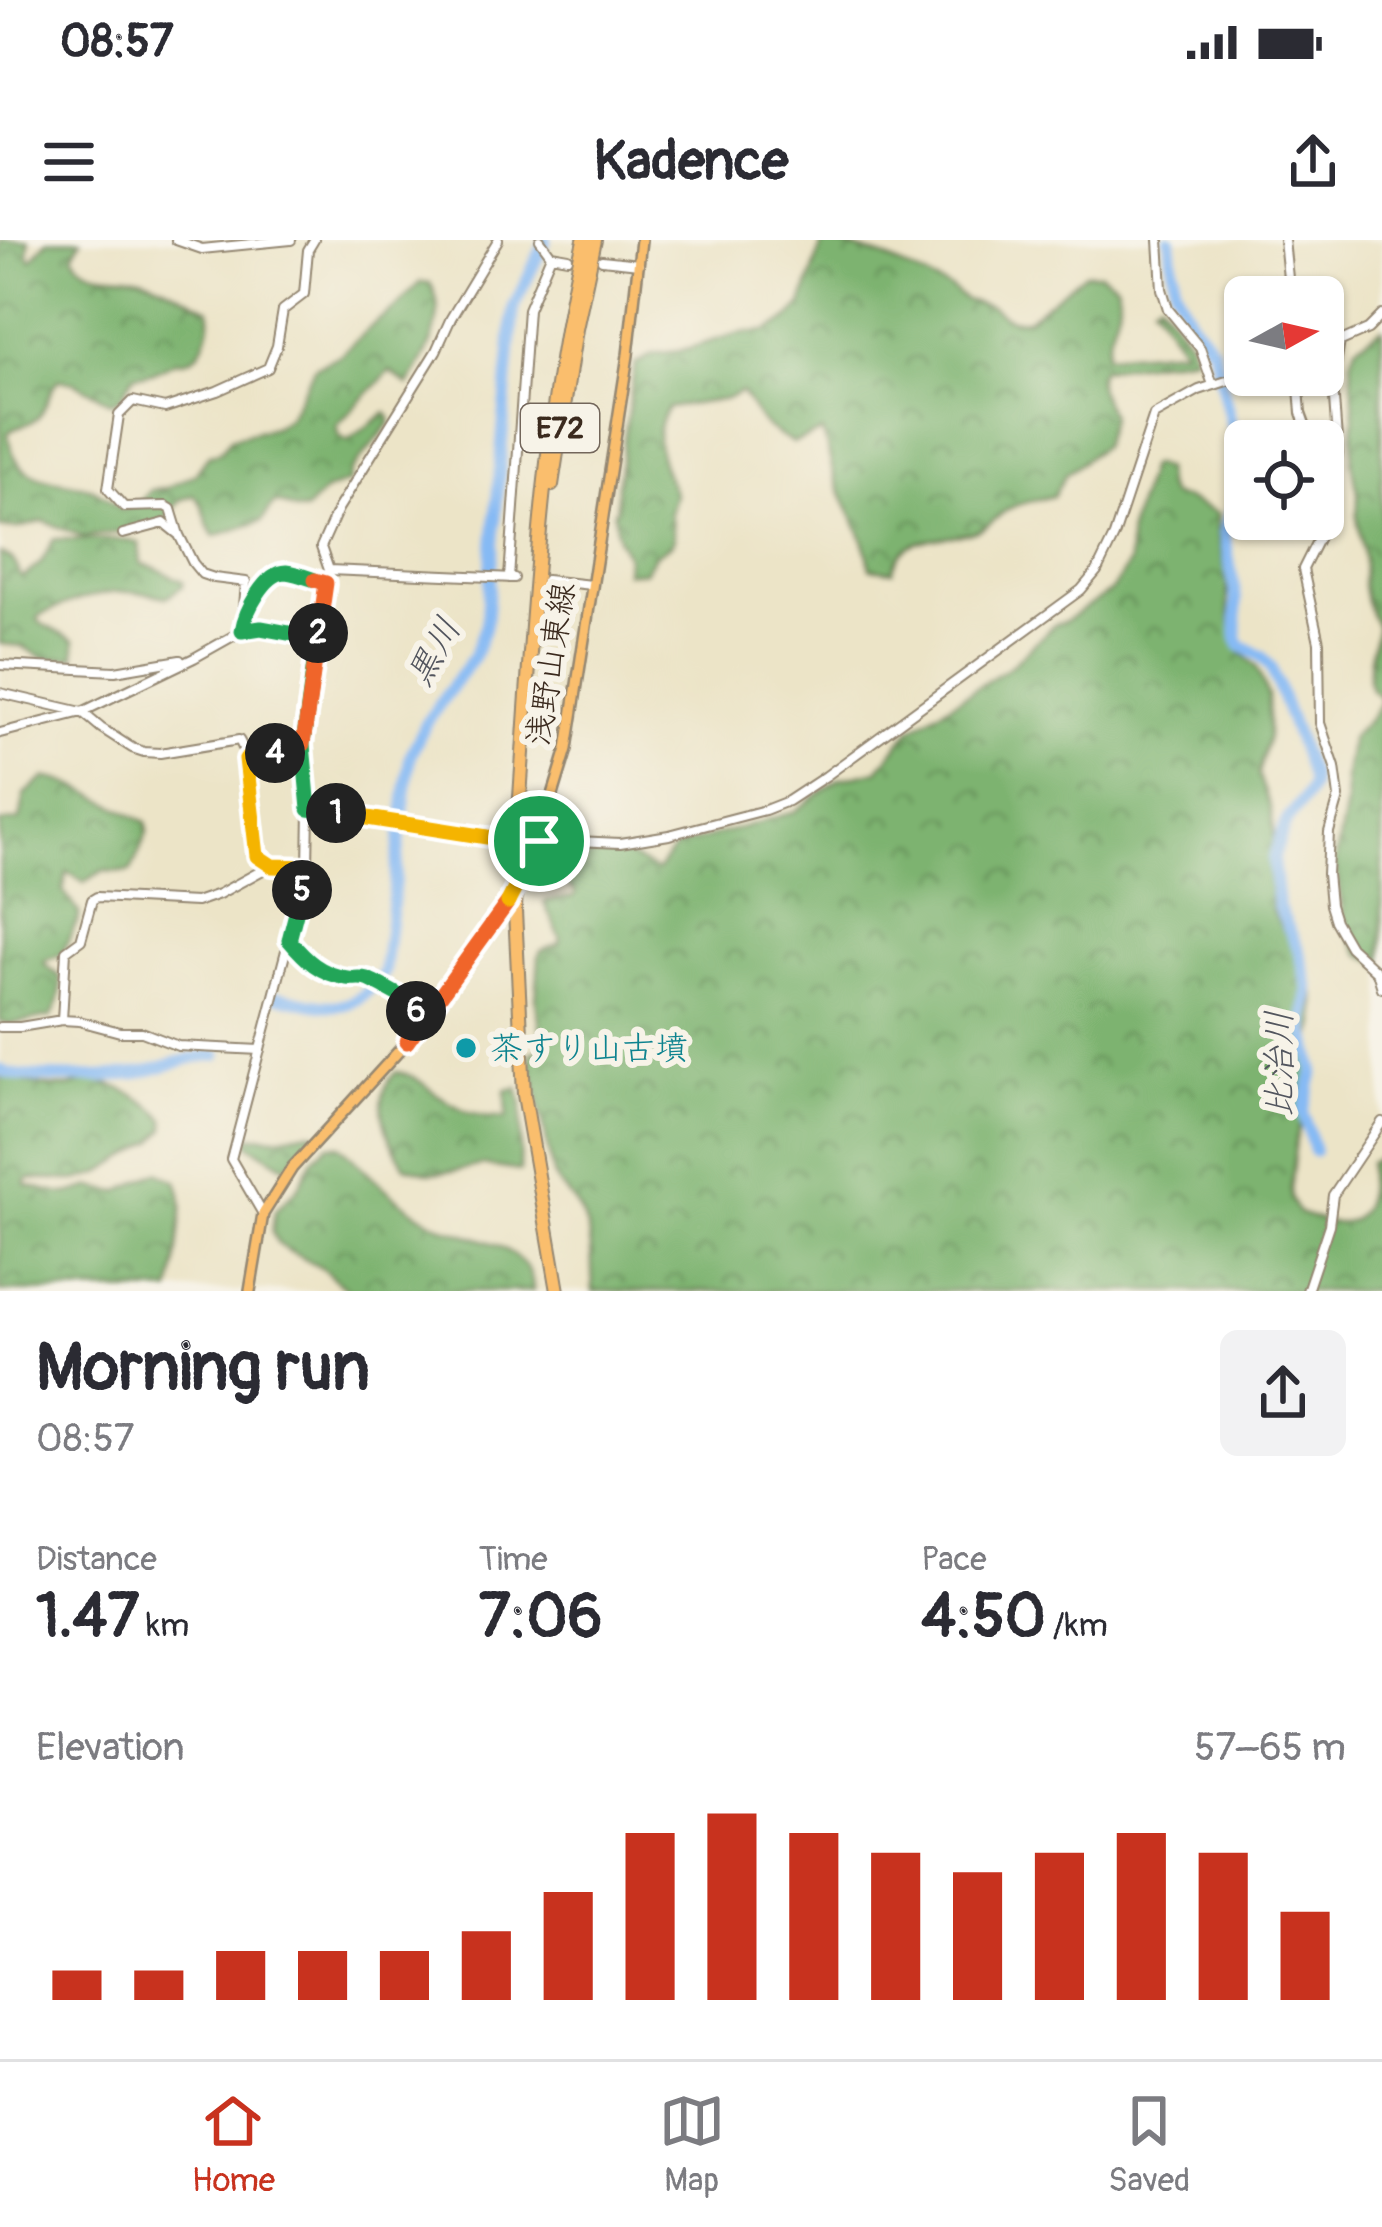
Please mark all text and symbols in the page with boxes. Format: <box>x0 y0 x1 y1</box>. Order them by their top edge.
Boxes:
text: 08:57 <box>60 14 174 70</box>
text: Kadence <box>594 128 788 196</box>
icon: menu <box>36 129 102 195</box>
icon: share <box>1280 129 1346 195</box>
north arrow <box>1224 276 1344 396</box>
map controls <box>1224 276 1344 540</box>
road number: E72 <box>521 404 599 452</box>
button: locate <box>1224 420 1344 540</box>
street label: 浅野山東線 <box>518 579 584 749</box>
pin: 2 <box>288 603 348 663</box>
water label: 黒川 <box>397 610 471 694</box>
text: 2 <box>309 612 327 653</box>
pin: 4 <box>245 723 305 783</box>
text: 4 <box>265 732 285 773</box>
pin: 1 <box>306 783 366 843</box>
pin <box>488 790 590 892</box>
text: 1 <box>330 792 342 833</box>
icon: arrive <box>506 808 572 874</box>
pin: 5 <box>272 860 332 920</box>
text: 5 <box>293 869 311 910</box>
pin: 6 <box>386 981 446 1041</box>
text: 6 <box>406 990 426 1031</box>
water label: 比治川 <box>1257 1010 1302 1118</box>
place label: 茶すり山古墳 <box>490 1028 688 1069</box>
marker: 茶すり山古墳 <box>453 1035 479 1061</box>
text: Morning run <box>36 1327 370 1410</box>
button: share <box>1220 1330 1346 1456</box>
text: 08:57 <box>36 1414 134 1463</box>
text: Distance <box>36 1539 157 1580</box>
text: Time <box>479 1539 548 1580</box>
text: Pace <box>921 1539 987 1580</box>
text: 1.47 <box>36 1580 139 1655</box>
text: 7:06 <box>479 1580 602 1655</box>
text: 4:50 <box>921 1580 1046 1655</box>
text: km <box>139 1605 189 1646</box>
text: /km <box>1046 1605 1108 1646</box>
text: Elevation <box>36 1723 185 1772</box>
text: 57–65 m <box>1194 1723 1346 1772</box>
tab: Home <box>192 2088 275 2201</box>
tab: Map <box>659 2088 725 2201</box>
tab: Saved <box>1108 2088 1190 2201</box>

